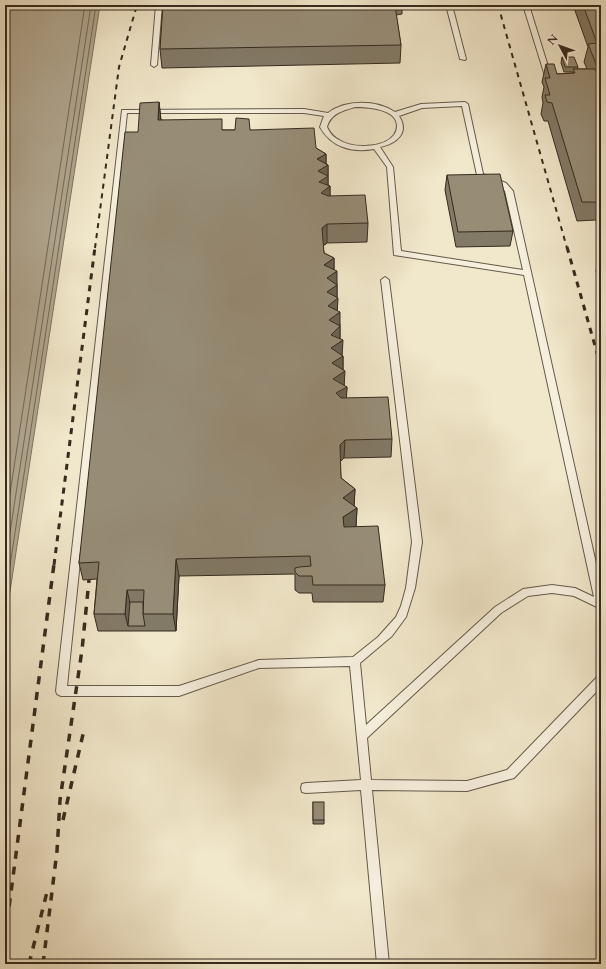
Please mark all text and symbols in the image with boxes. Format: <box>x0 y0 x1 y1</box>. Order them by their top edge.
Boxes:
north arrow <box>540 26 580 66</box>
text: N <box>544 31 562 48</box>

